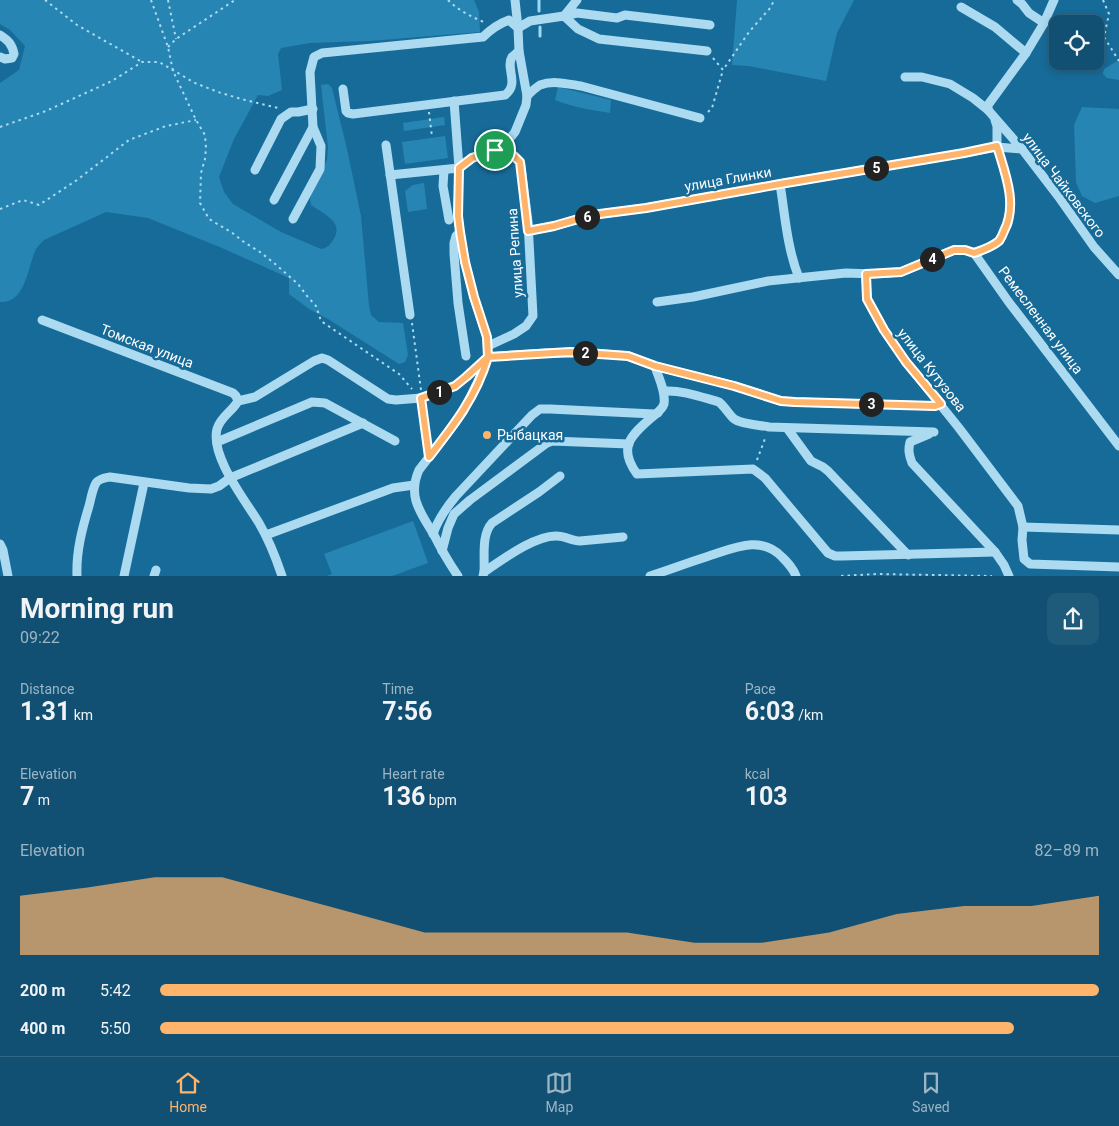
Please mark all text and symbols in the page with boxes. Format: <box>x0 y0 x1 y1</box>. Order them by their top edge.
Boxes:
map controls <box>1049 15 1104 70</box>
button: locate <box>1049 15 1104 70</box>
pin <box>474 129 516 171</box>
street label: улица Чайковского <box>1019 129 1109 241</box>
icon: arrive <box>481 136 509 164</box>
pin: 5 <box>864 156 888 180</box>
text: 5 <box>872 160 881 176</box>
street label: улица Глинки <box>683 163 773 195</box>
pin: 6 <box>574 204 600 230</box>
street label: улица Репина <box>504 208 526 298</box>
text: 6 <box>583 209 592 225</box>
pin: 4 <box>920 246 944 272</box>
text: 4 <box>928 251 937 267</box>
street label: Ремесленная улица <box>995 263 1087 377</box>
street label: Томская улица <box>98 321 196 371</box>
street label: улица Кутузова <box>894 325 970 415</box>
pin: 2 <box>572 340 598 366</box>
text: 2 <box>581 345 590 361</box>
pin: 1 <box>426 380 452 404</box>
text: 1 <box>435 384 444 400</box>
pin: 3 <box>858 392 884 416</box>
text: 3 <box>867 396 876 412</box>
place label: Рыбацкая <box>497 427 563 443</box>
marker: Рыбацкая <box>481 429 493 441</box>
text: Morning run <box>20 592 174 625</box>
button: share <box>1047 593 1099 645</box>
text: 09:22 <box>20 628 60 647</box>
text: Distance <box>20 681 75 697</box>
text: Time <box>382 681 414 697</box>
text: Pace <box>745 681 776 697</box>
text: 1.31 <box>20 697 70 726</box>
text: 7:56 <box>382 697 432 726</box>
text: 6:03 <box>745 697 795 726</box>
text: km <box>70 707 93 723</box>
text: /km <box>795 707 823 723</box>
text: Elevation <box>20 766 77 782</box>
text: Heart rate <box>382 766 445 782</box>
text: kcal <box>745 766 770 782</box>
text: 7 <box>20 782 34 811</box>
text: 136 <box>382 782 425 811</box>
text: 103 <box>745 782 788 811</box>
text: m <box>34 792 50 808</box>
text: bpm <box>425 792 457 808</box>
text: Elevation <box>20 841 85 860</box>
text: 82–89 m <box>1035 841 1099 860</box>
text: 200 m <box>20 981 65 1000</box>
text: 5:42 <box>100 981 131 1000</box>
text: 400 m <box>20 1019 65 1038</box>
text: 5:50 <box>100 1019 131 1038</box>
tab: Home <box>169 1069 207 1115</box>
tab: Map <box>545 1069 573 1115</box>
tab: Saved <box>912 1069 950 1115</box>

